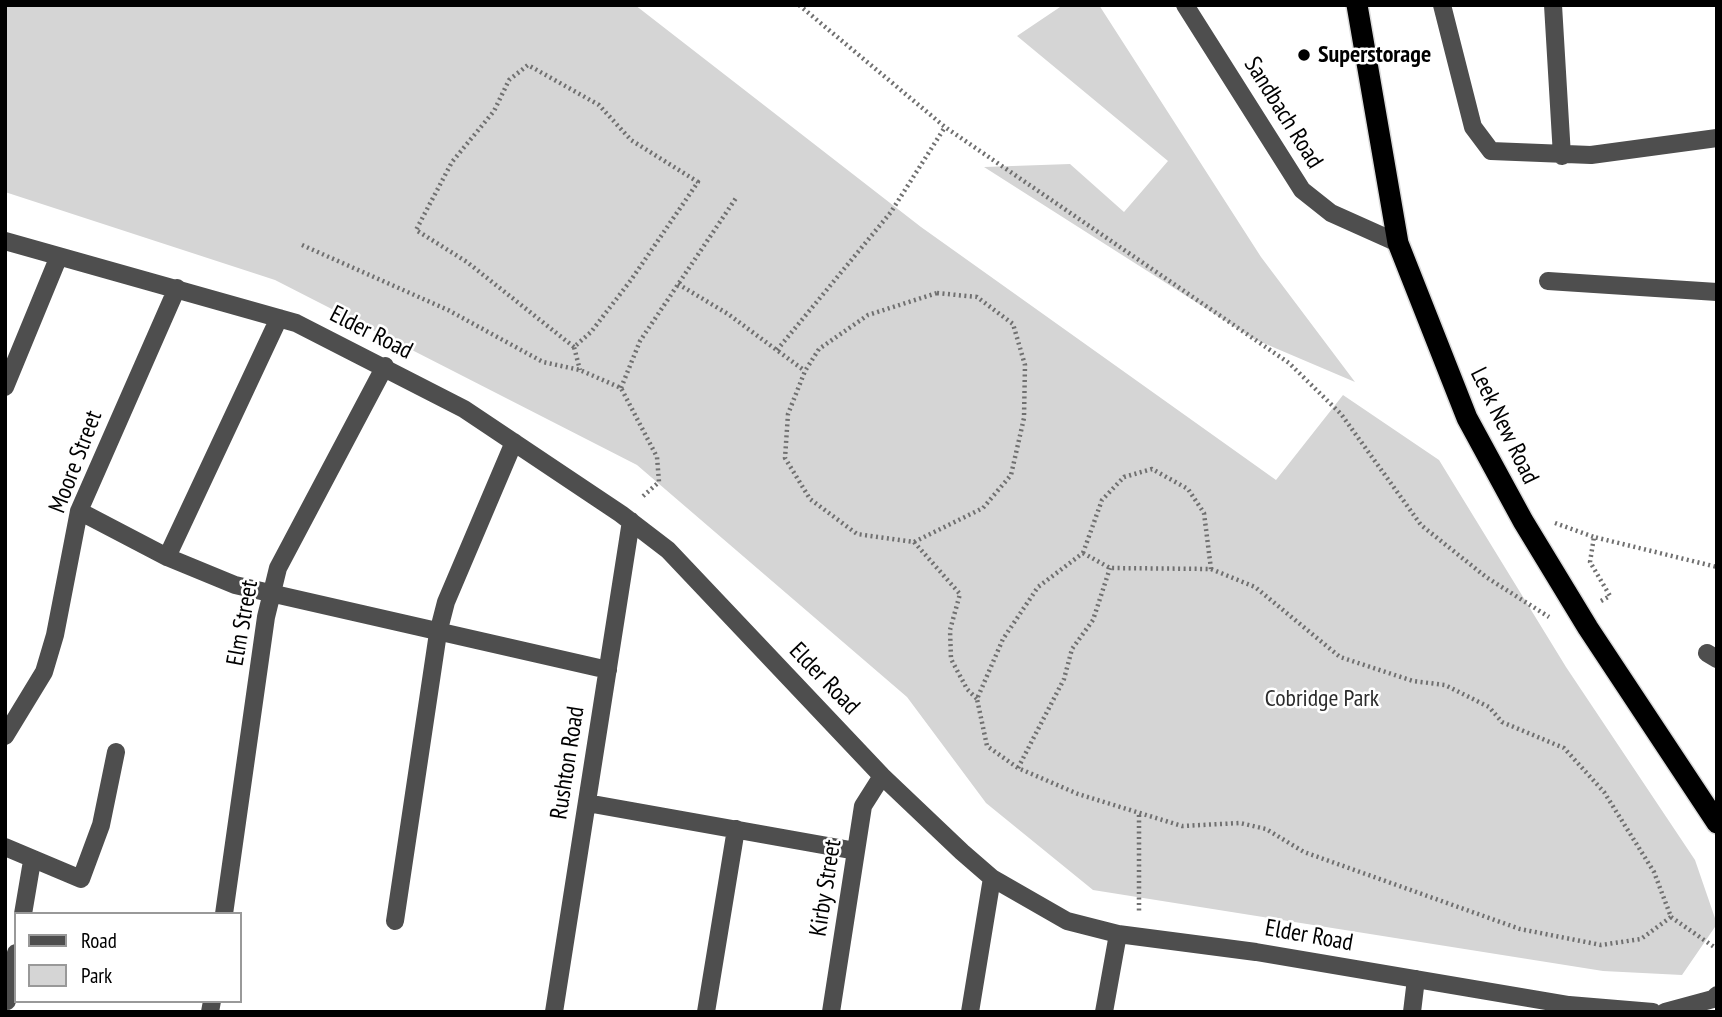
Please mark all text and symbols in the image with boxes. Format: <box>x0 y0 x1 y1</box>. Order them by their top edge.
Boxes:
place label: Superstorage <box>1318 41 1431 69</box>
marker: Superstorage <box>1296 47 1312 63</box>
street label: Sandbach Road <box>1237 52 1329 174</box>
street label: Elder Road <box>325 300 417 366</box>
street label: Leek New Road <box>1463 363 1545 489</box>
street label: Moore Street <box>43 407 109 517</box>
street label: Elm Street <box>221 578 265 668</box>
street label: Elder Road <box>783 637 865 721</box>
park label: Cobridge Park <box>1265 685 1379 713</box>
street label: Rushton Road <box>545 704 591 822</box>
street label: Kirby Street <box>804 838 848 938</box>
legend <box>14 912 242 1003</box>
street label: Elder Road <box>1263 914 1355 958</box>
text: Road <box>81 927 117 954</box>
text: Park <box>81 962 112 989</box>

